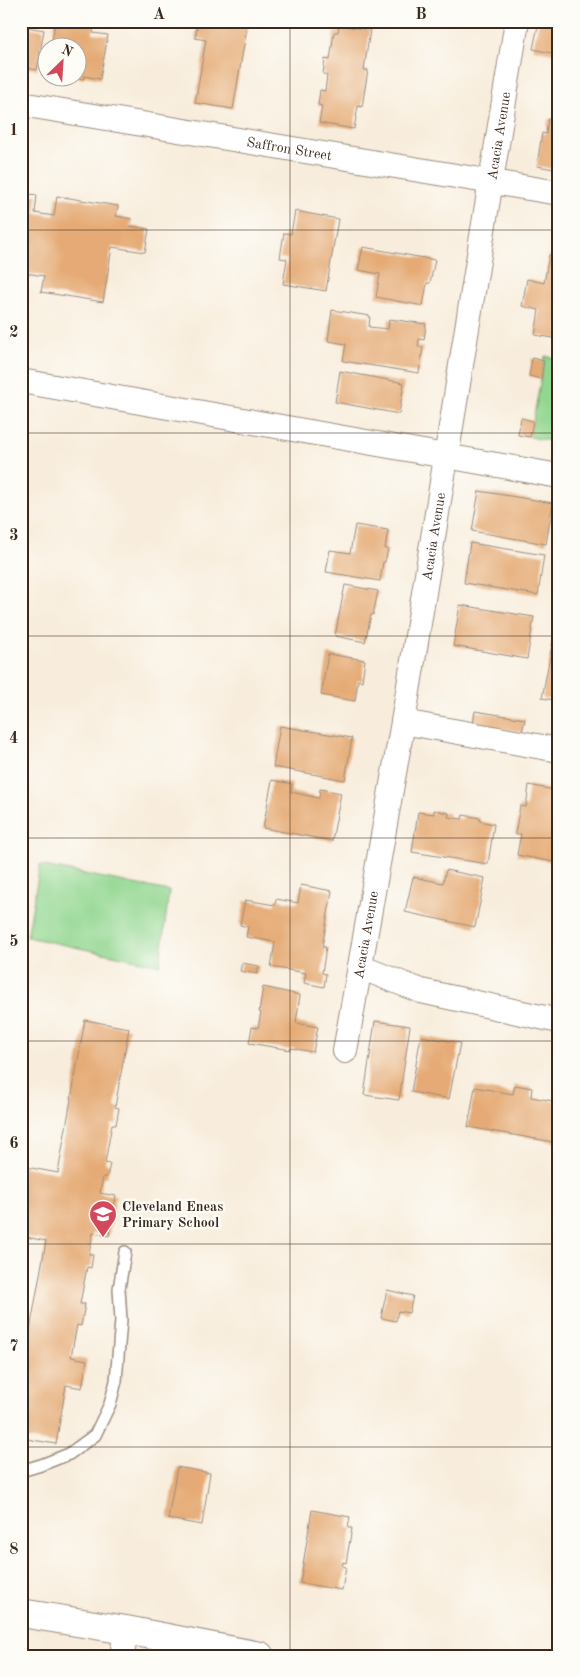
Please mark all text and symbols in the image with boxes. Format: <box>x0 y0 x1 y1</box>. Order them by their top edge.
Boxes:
text: A <box>153 7 165 23</box>
text: B <box>415 7 427 23</box>
north arrow <box>38 38 88 88</box>
text: N <box>59 43 75 60</box>
street label: Acacia Avenue <box>485 91 513 181</box>
text: 1 <box>9 123 19 139</box>
street label: Saffron Street <box>246 135 333 163</box>
text: 2 <box>9 325 19 341</box>
street label: Acacia Avenue <box>420 492 448 582</box>
text: 3 <box>9 528 19 544</box>
text: 4 <box>9 731 19 747</box>
street label: Acacia Avenue <box>352 890 381 980</box>
text: 5 <box>9 934 19 950</box>
text: 6 <box>9 1136 19 1152</box>
school or university icon: Cleveland Eneas Primary School <box>88 1199 118 1238</box>
place label: Cleveland Eneas Primary School <box>122 1200 223 1230</box>
text: 7 <box>9 1339 19 1355</box>
text: 8 <box>9 1542 19 1558</box>

